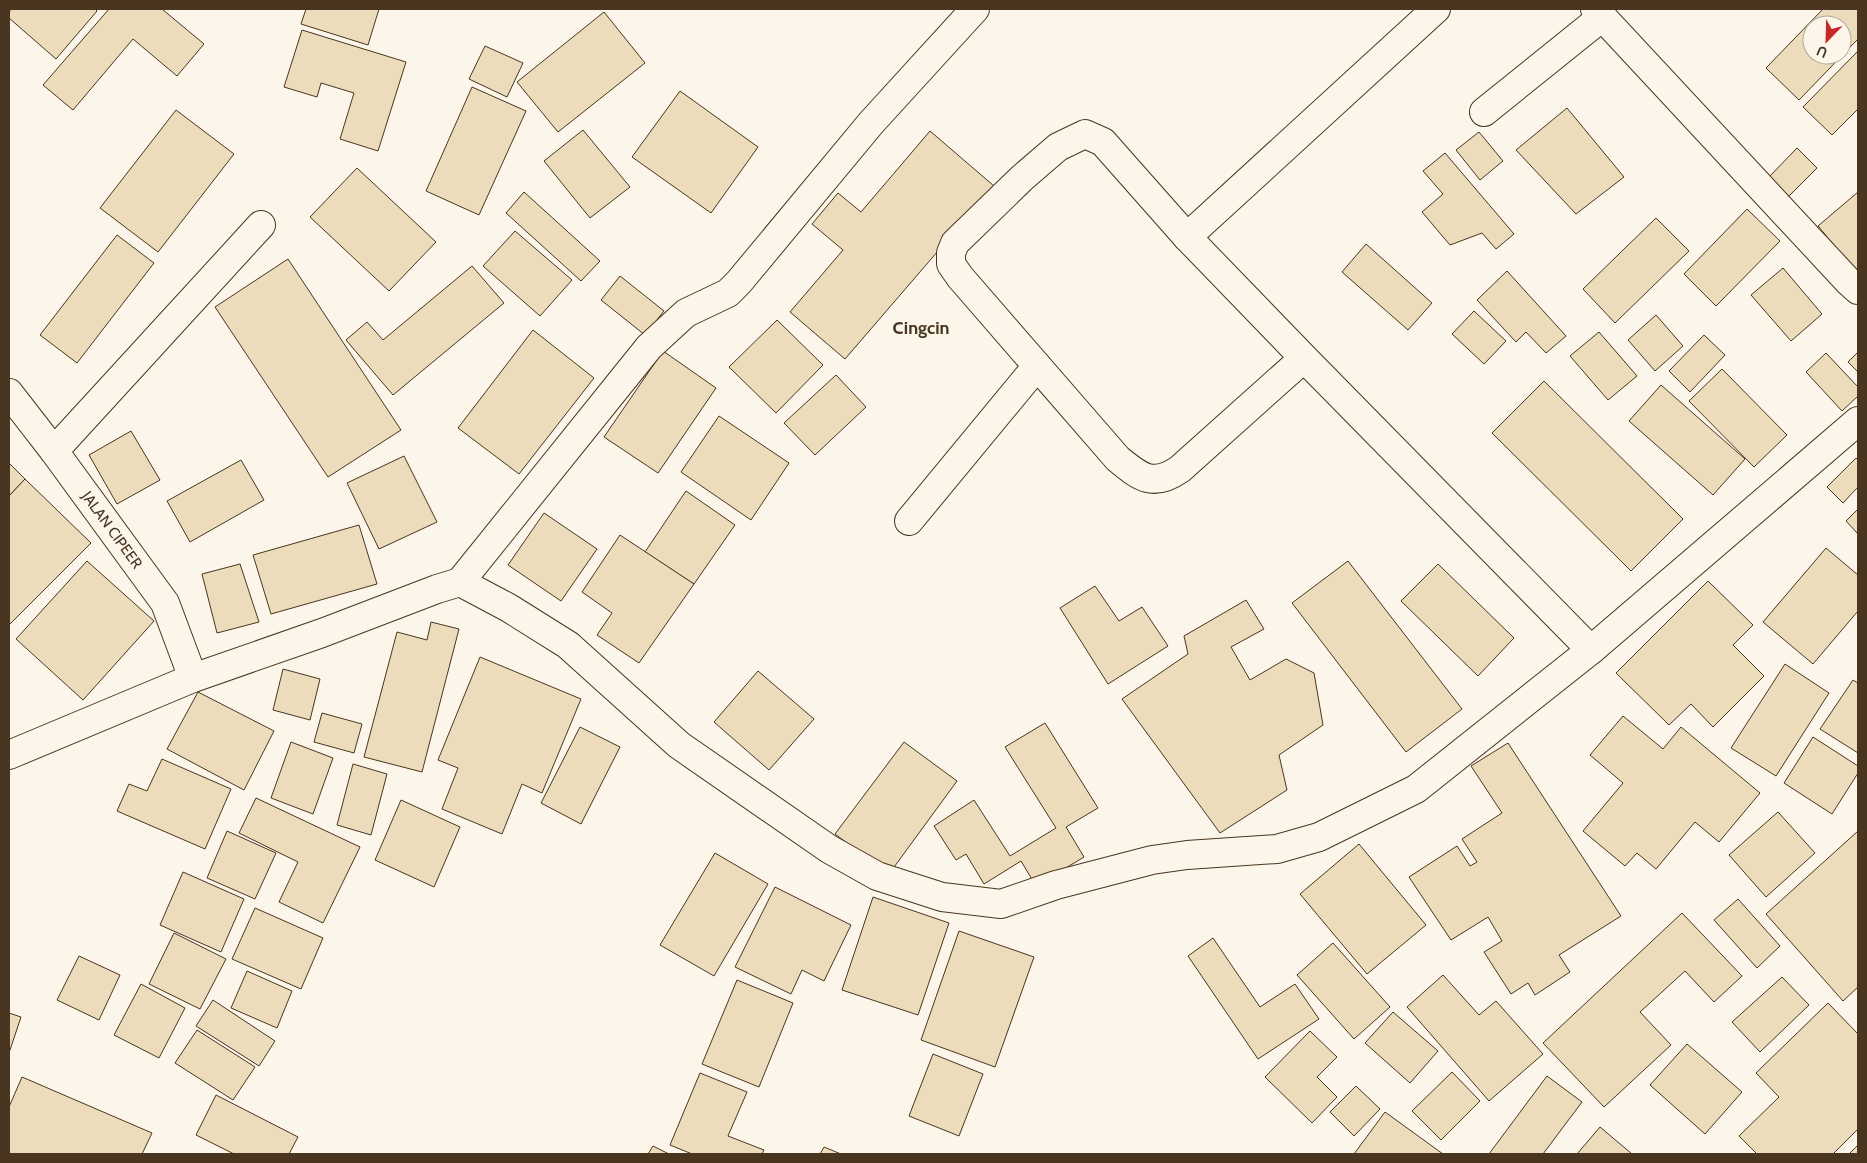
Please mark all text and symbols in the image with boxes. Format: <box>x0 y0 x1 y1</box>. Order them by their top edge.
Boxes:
north arrow <box>1802 15 1852 65</box>
text: U <box>1814 42 1830 62</box>
district label: Cingcin <box>892 317 950 339</box>
street label: JALAN CIPEER <box>77 487 146 572</box>

